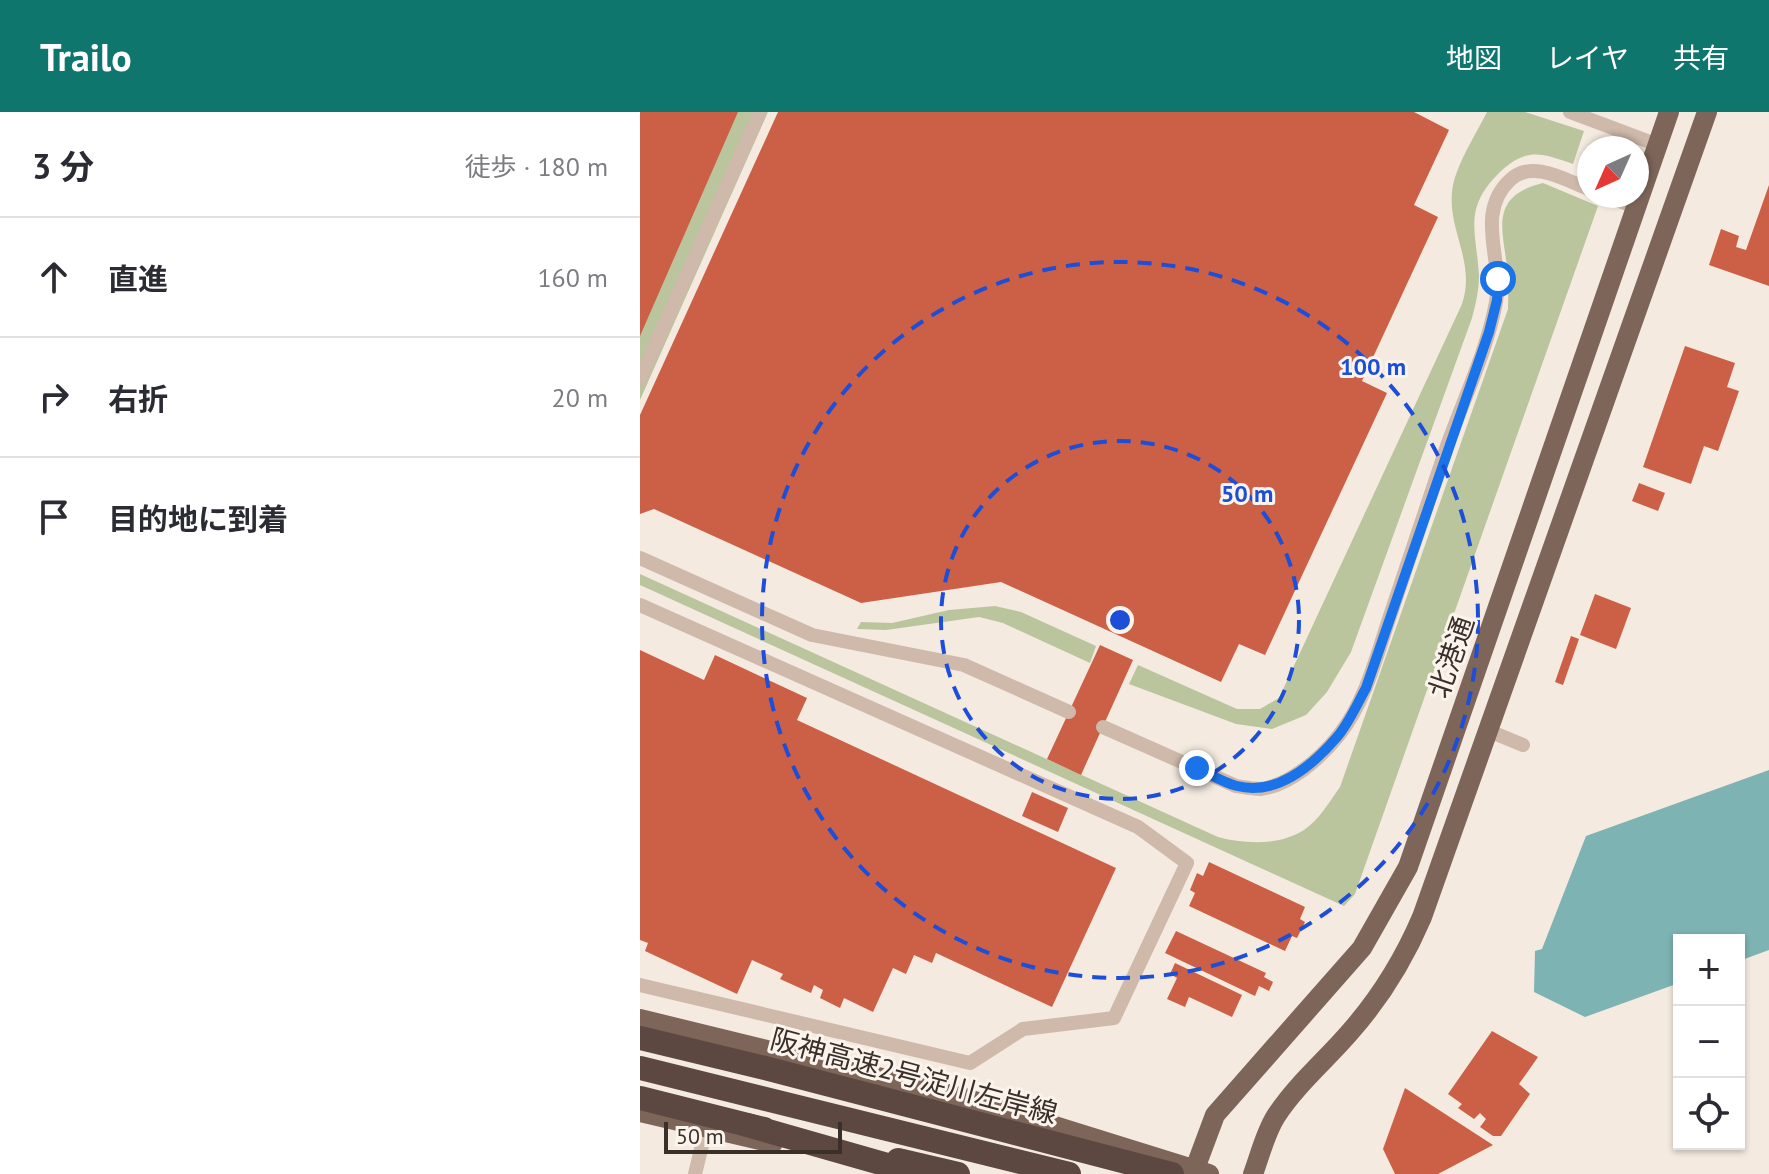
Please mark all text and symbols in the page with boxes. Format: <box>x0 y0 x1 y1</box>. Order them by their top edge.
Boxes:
text: Trailo <box>40 32 132 81</box>
text: 地図 <box>1446 39 1502 76</box>
text: レイヤ <box>1546 39 1629 76</box>
text: 共有 <box>1673 39 1729 76</box>
north arrow <box>1577 136 1649 208</box>
text: 3 分 <box>32 144 94 188</box>
text: 徒歩 · 180 m <box>465 150 608 183</box>
icon: ahead <box>32 255 76 299</box>
text: 直進 <box>108 259 168 298</box>
text: 160 m <box>537 261 608 294</box>
route start <box>1480 261 1516 297</box>
text: 100 m <box>1340 351 1406 382</box>
icon: right <box>32 375 76 419</box>
text: 右折 <box>108 379 168 418</box>
text: 20 m <box>552 381 608 414</box>
text: 50 m <box>1221 478 1273 509</box>
icon: arrive <box>32 495 76 539</box>
text: 目的地に到着 <box>108 499 288 538</box>
centre of rings <box>1106 606 1134 634</box>
street label: 北港通 <box>1419 611 1482 703</box>
route end <box>1179 750 1215 786</box>
map controls <box>1673 934 1745 1150</box>
button: + <box>1673 934 1745 1006</box>
button: − <box>1673 1006 1745 1078</box>
street label: 阪神高速2号淀川左岸線 <box>767 1019 1062 1132</box>
button: locate <box>1673 1078 1745 1150</box>
scale bar <box>664 1118 842 1154</box>
text: 50 m <box>676 1122 724 1150</box>

